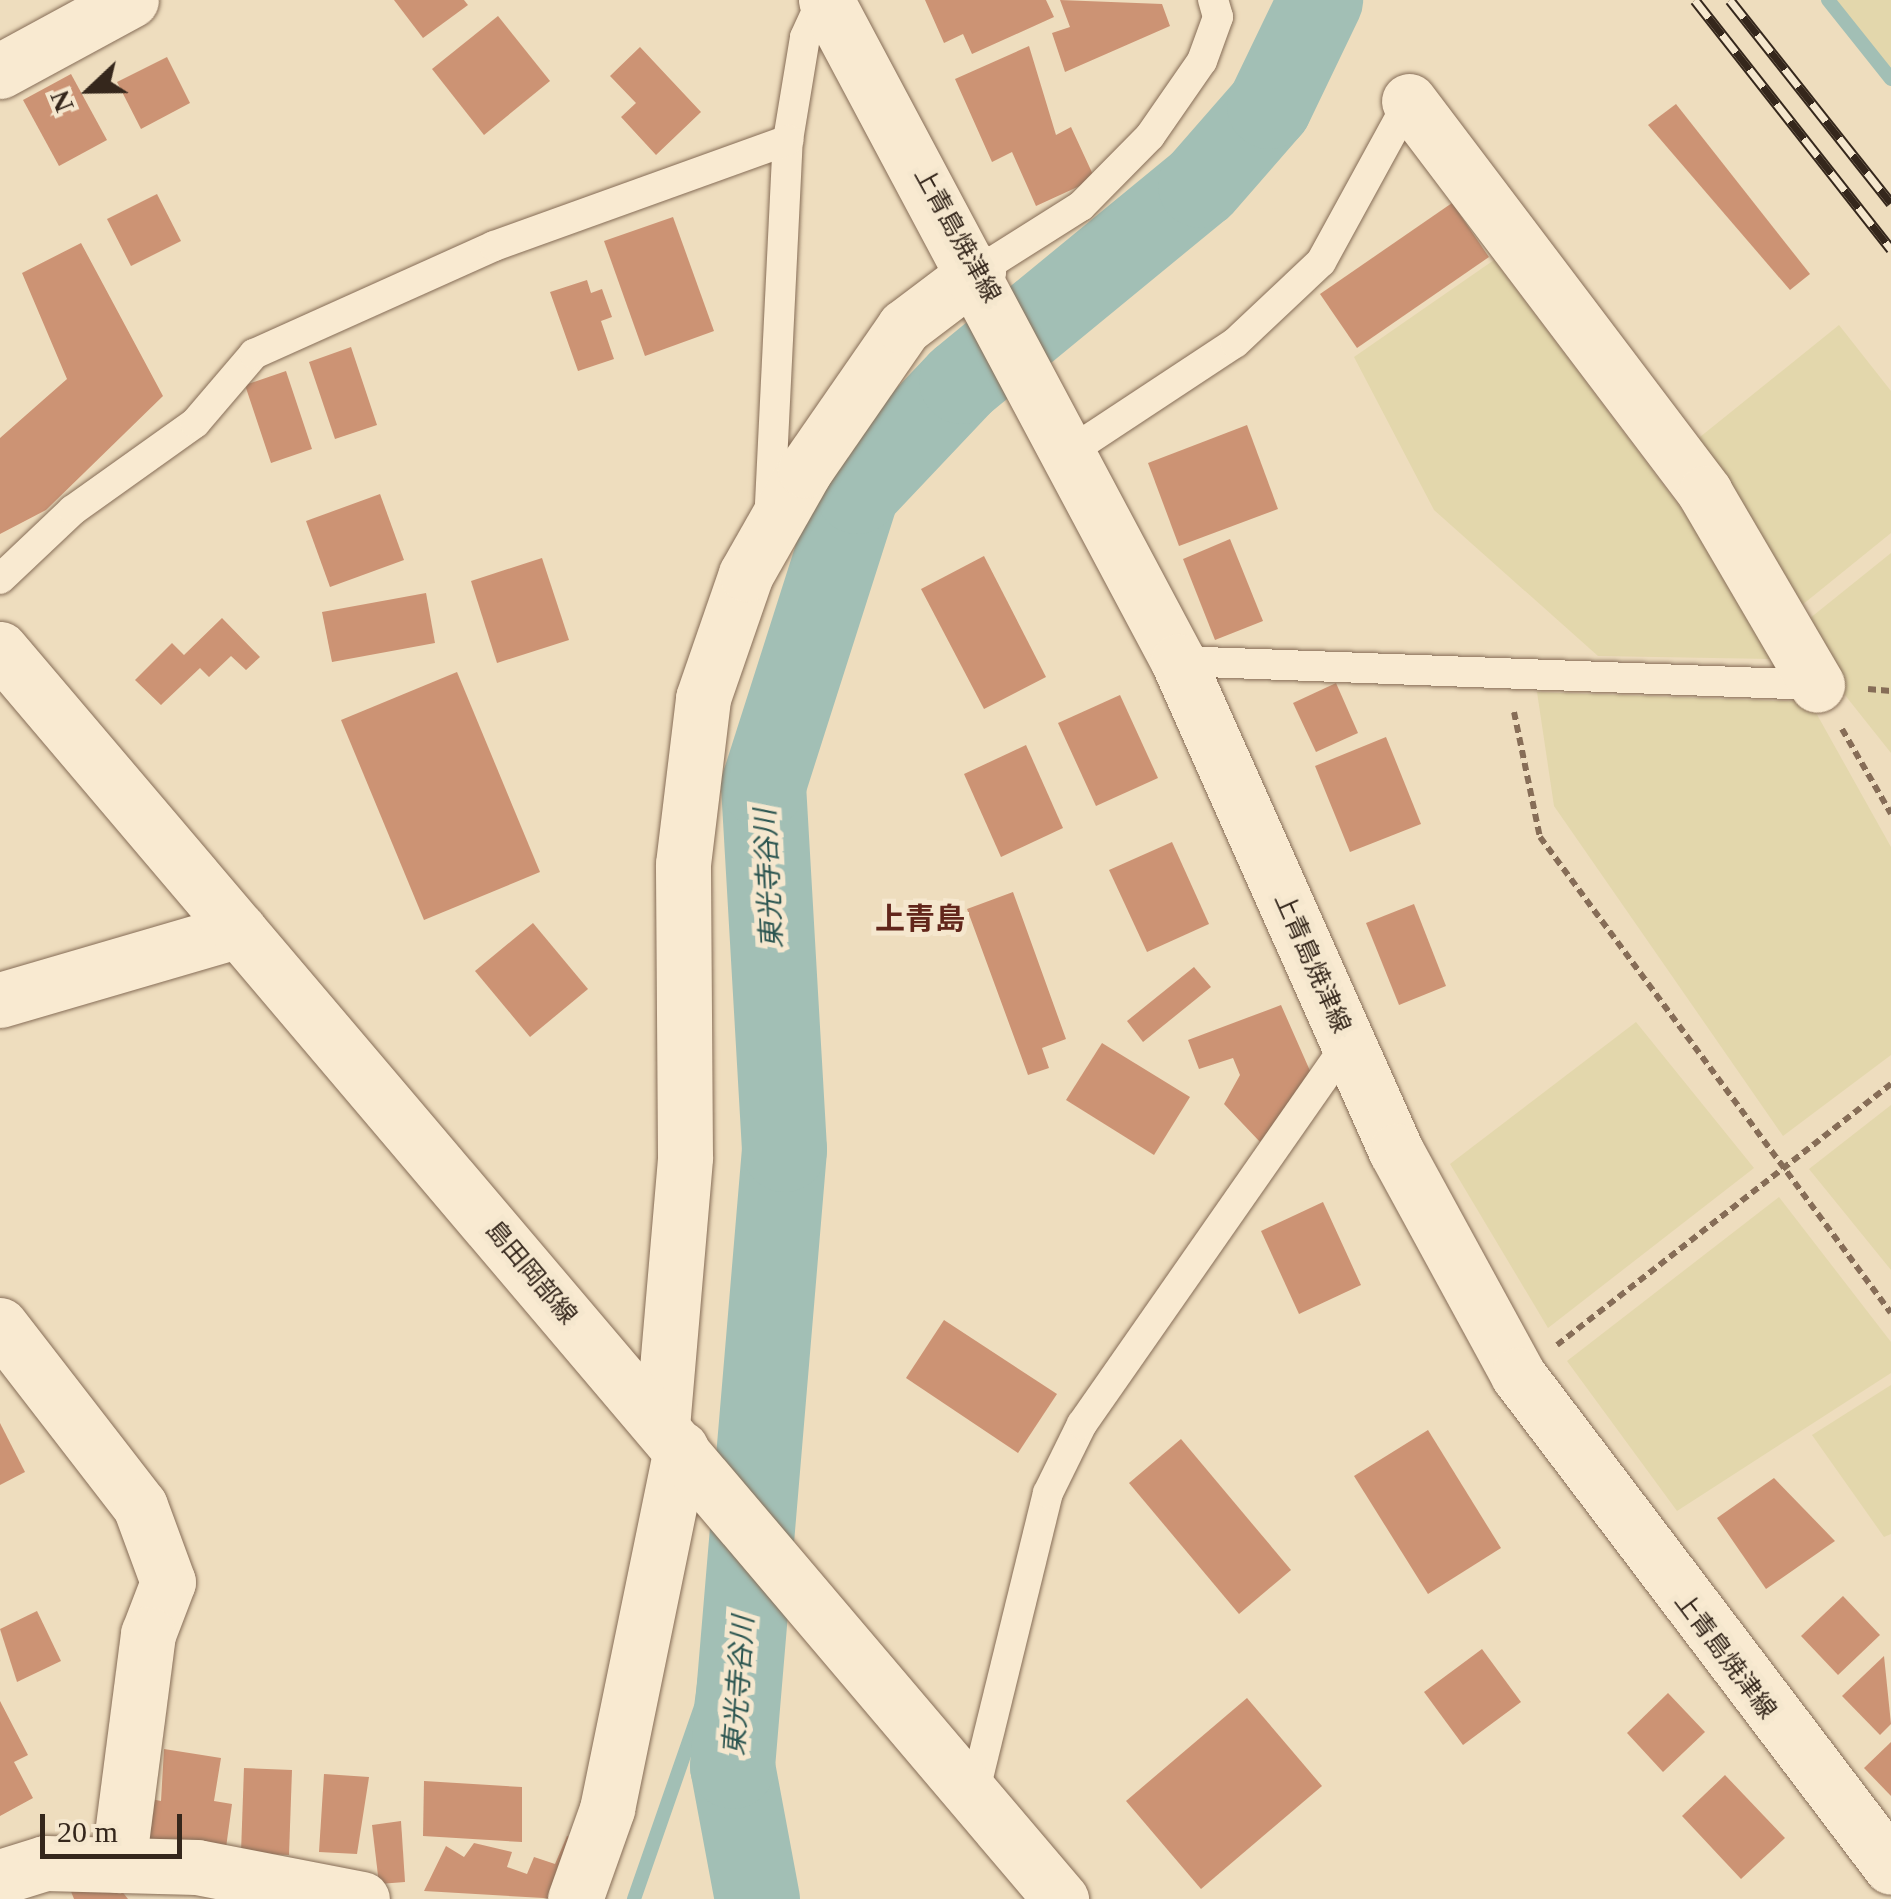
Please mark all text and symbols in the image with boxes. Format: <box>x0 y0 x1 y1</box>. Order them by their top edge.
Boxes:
north arrow <box>40 40 140 140</box>
text: N <box>44 86 80 117</box>
street label: 上青島焼津線 <box>908 162 1006 308</box>
water label: 東光寺谷川 <box>749 808 789 950</box>
street label: 上青島焼津線 <box>1268 888 1356 1038</box>
district label: 上青島 <box>875 901 965 937</box>
street label: 島田岡部線 <box>479 1215 583 1331</box>
street label: 上青島焼津線 <box>1668 1587 1782 1725</box>
water label: 東光寺谷川 <box>717 1615 761 1757</box>
scale bar <box>45 1794 188 1856</box>
text: 20 m <box>57 1815 118 1848</box>

